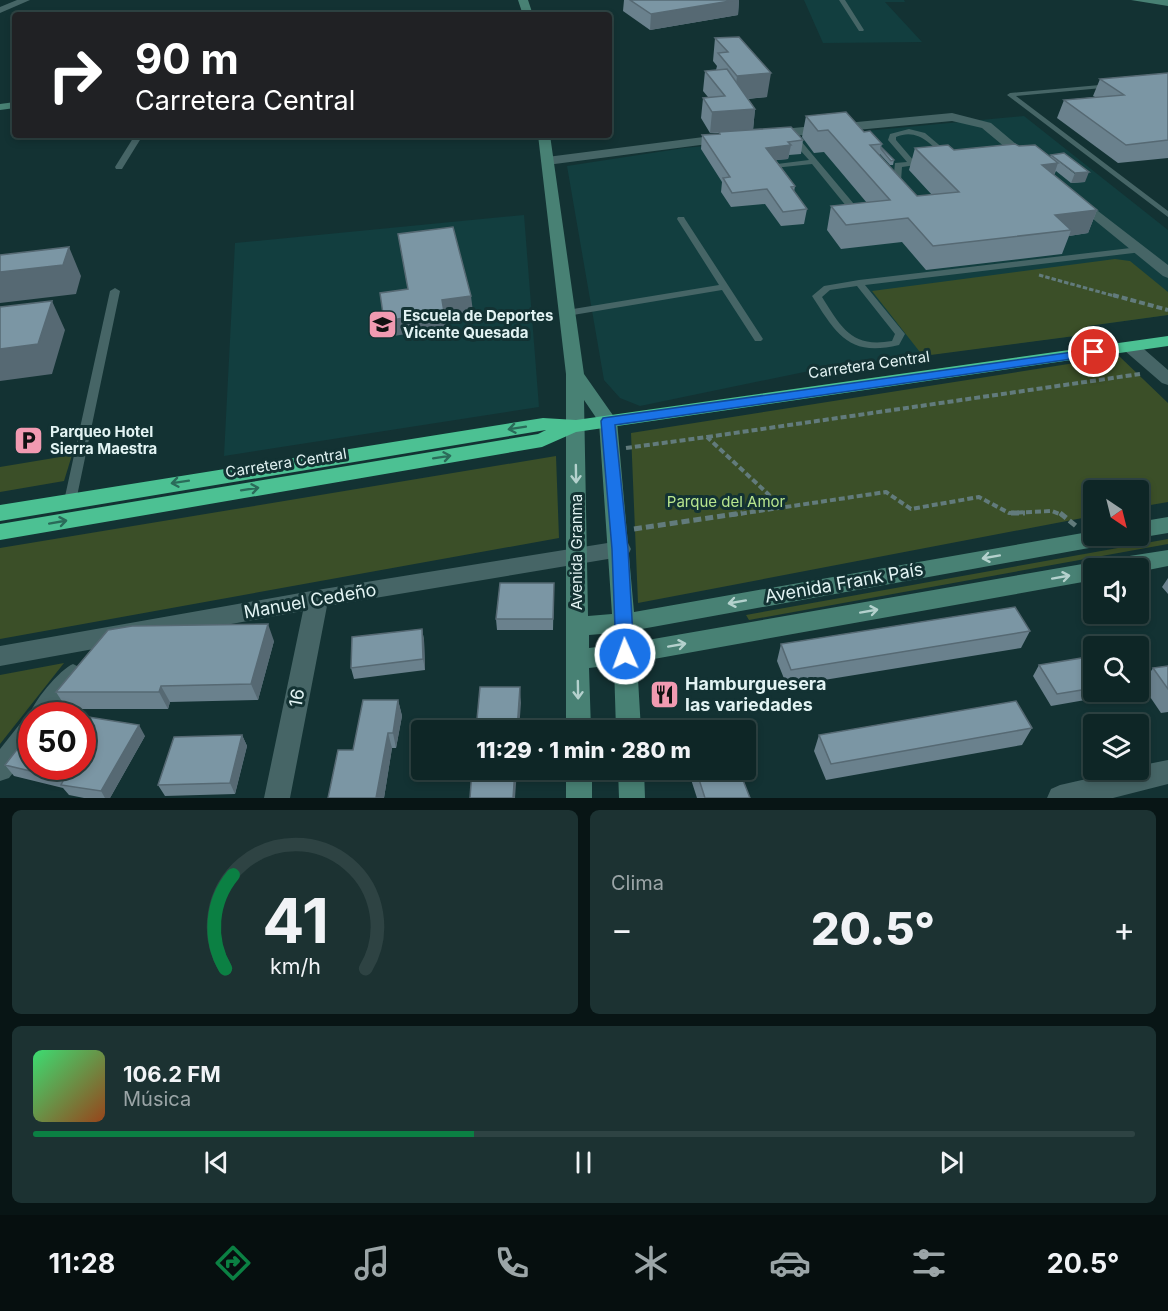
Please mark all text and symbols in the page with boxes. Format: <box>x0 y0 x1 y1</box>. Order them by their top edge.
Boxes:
text: 90 m <box>135 33 239 84</box>
icon: right <box>36 36 114 114</box>
text: Carretera Central <box>135 84 355 117</box>
place label: Escuela de Deportes Vicente Quesada <box>403 306 553 342</box>
school or university icon: Escuela de Deportes Vicente Quesada <box>366 309 398 341</box>
pin <box>1068 326 1119 377</box>
icon: arrive <box>1077 335 1110 368</box>
street label: Carretera Central <box>807 347 931 382</box>
place label: Parqueo Hotel Sierra Maestra <box>50 422 157 458</box>
one-way arrow <box>508 423 528 434</box>
parking icon: Parqueo Hotel Sierra Maestra <box>13 425 45 457</box>
street label: Carretera Central <box>224 444 348 481</box>
one-way arrow <box>432 451 452 462</box>
one-way arrow <box>570 464 582 484</box>
one-way arrow <box>170 477 190 488</box>
north arrow <box>1083 480 1149 546</box>
map controls <box>1083 480 1149 780</box>
one-way arrow <box>240 483 259 494</box>
park label: Parque del Amor <box>667 492 786 511</box>
street label: Avenida Granma <box>567 494 586 610</box>
one-way arrow <box>47 516 67 527</box>
one-way arrow <box>982 552 1001 563</box>
street label: Avenida Frank País <box>763 558 925 607</box>
button: sound <box>1083 558 1149 624</box>
one-way arrow <box>1051 571 1071 582</box>
street label: Manuel Cedeño <box>242 579 378 622</box>
one-way arrow <box>728 597 747 608</box>
one-way arrow <box>859 605 878 616</box>
position arrow <box>593 622 657 686</box>
button: search <box>1083 636 1149 702</box>
one-way arrow <box>667 639 686 650</box>
place label: Hamburguesera las variedades <box>685 673 826 715</box>
restaurant icon: Hamburguesera las variedades <box>648 678 680 710</box>
one-way arrow <box>572 680 584 700</box>
street label: 16 <box>284 687 309 709</box>
speed limit sign: 50 <box>18 702 96 780</box>
button: layers <box>1083 714 1149 780</box>
text: 11:29 · 1 min · 280 m <box>476 737 691 763</box>
text: Clima <box>611 871 664 895</box>
text: 41 <box>262 883 328 958</box>
text: 20.5° <box>811 901 935 956</box>
text: − <box>611 909 633 949</box>
text: + <box>1113 909 1135 949</box>
text: km/h <box>270 953 320 979</box>
text: 106.2 FM <box>123 1061 221 1087</box>
text: Música <box>123 1087 191 1111</box>
icon: previous <box>200 1146 233 1179</box>
icon: pause <box>567 1146 600 1179</box>
icon: next <box>935 1146 968 1179</box>
icon: directions <box>212 1242 254 1284</box>
icon: music <box>351 1242 393 1284</box>
icon: phone <box>491 1242 533 1284</box>
icon: climate <box>630 1242 672 1284</box>
icon: car <box>769 1242 811 1284</box>
icon: filters <box>908 1242 950 1284</box>
text: 11:28 <box>49 1247 115 1280</box>
text: 20.5° <box>1047 1247 1119 1280</box>

